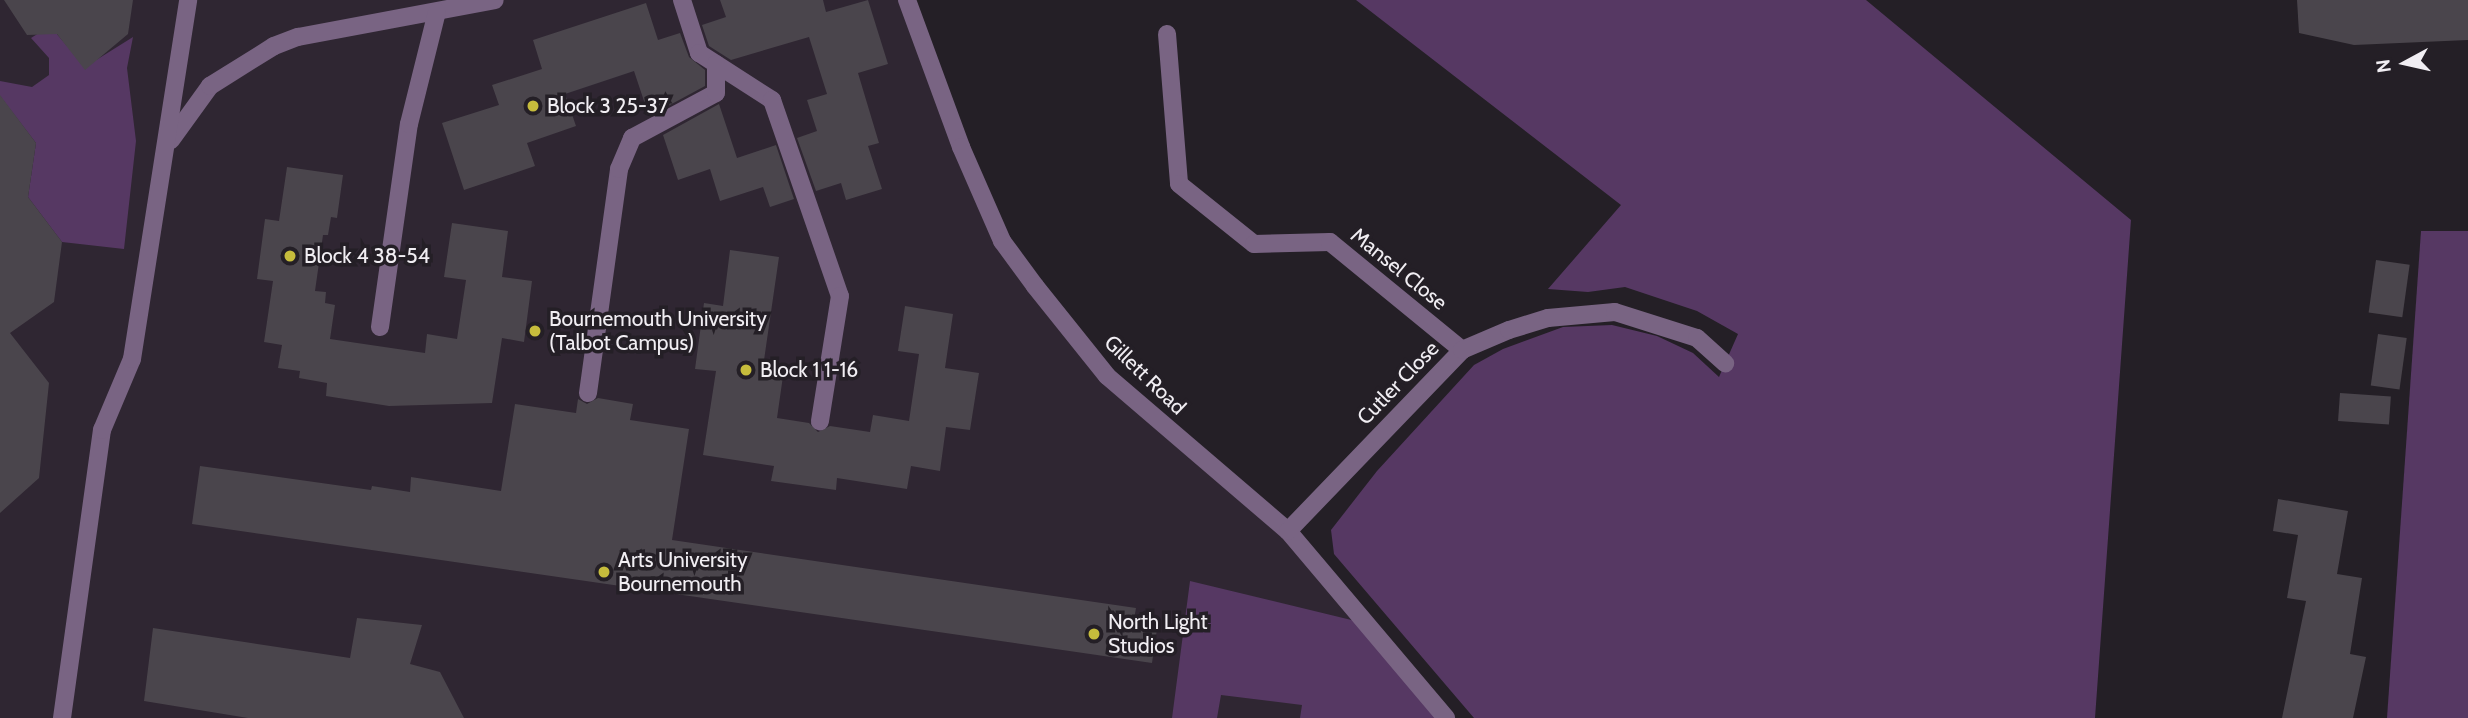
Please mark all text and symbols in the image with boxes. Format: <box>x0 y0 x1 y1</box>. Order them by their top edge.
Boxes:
north arrow <box>2370 28 2440 98</box>
text: N <box>2371 58 2396 74</box>
place label: Block 3 25-37 <box>547 93 668 119</box>
marker: Block 3 25-37 <box>525 98 541 114</box>
street label: Mansel Close <box>1346 223 1452 315</box>
place label: Block 4 38-54 <box>304 243 430 269</box>
marker: Block 4 38-54 <box>282 248 298 264</box>
place label: Bournemouth University (Talbot Campus) <box>549 306 767 356</box>
marker: Bournemouth University (Talbot Campus) <box>527 323 543 339</box>
street label: Gillett Road <box>1099 330 1191 420</box>
street label: Cutler Close <box>1352 336 1444 430</box>
place label: Block 1 1-16 <box>760 357 858 383</box>
marker: Block 1 1-16 <box>738 362 754 378</box>
place label: Arts University Bournemouth <box>618 547 747 597</box>
marker: Arts University Bournemouth <box>596 564 612 580</box>
place label: North Light Studios <box>1108 609 1208 659</box>
marker: North Light Studios <box>1086 626 1102 642</box>

